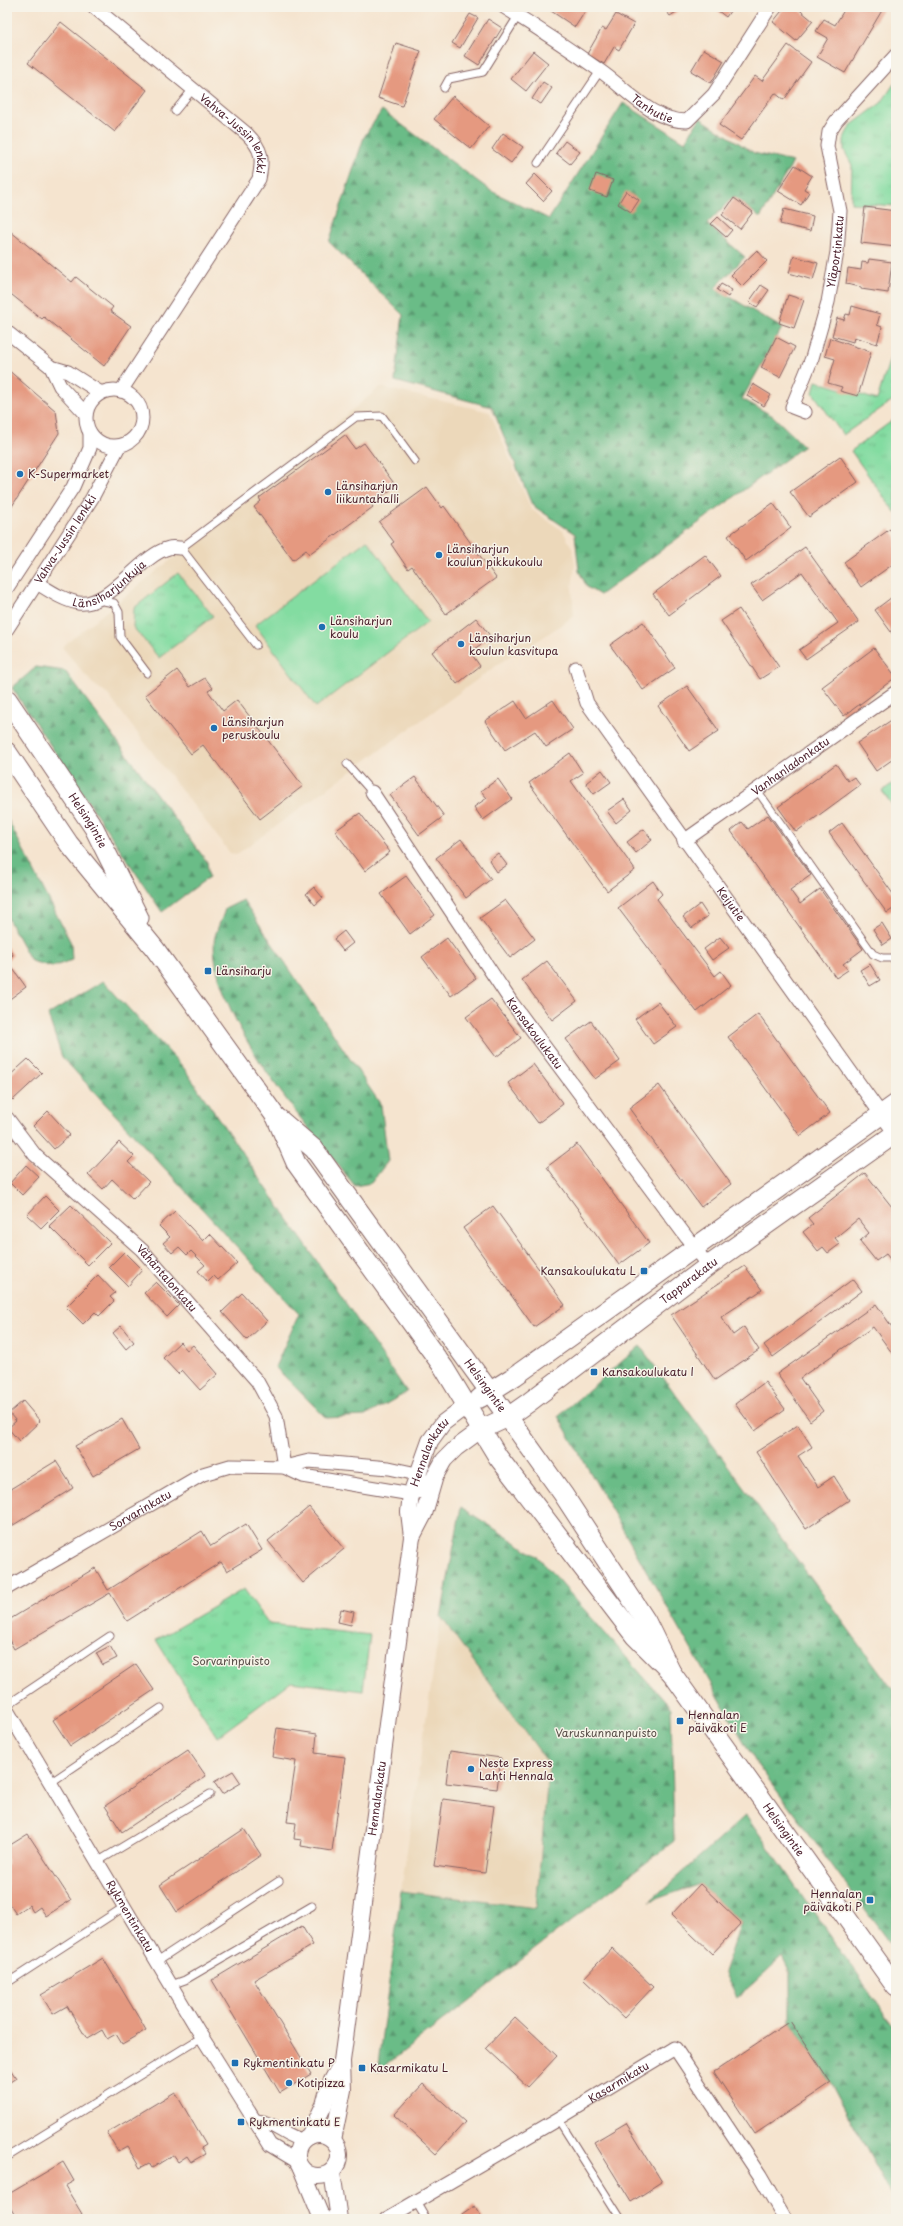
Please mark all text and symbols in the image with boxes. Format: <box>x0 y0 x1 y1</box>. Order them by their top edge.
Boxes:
street label: Vahva-Jussin lenkki <box>196 89 270 175</box>
street label: Tanhutie <box>628 90 675 127</box>
street label: Yläportinkatu <box>822 215 848 289</box>
place label: K-Supermarket <box>28 465 110 482</box>
marker: K-Supermarket <box>15 469 25 479</box>
place label: Länsiharjun liikuntahalli <box>336 477 399 507</box>
marker: Länsiharjun liikuntahalli <box>323 487 333 497</box>
street label: Vahva-Jussin lenkki <box>30 492 100 587</box>
place label: Länsiharjun koulun pikkukoulu <box>447 540 543 570</box>
marker: Länsiharjun koulun pikkukoulu <box>434 550 444 560</box>
street label: Länsiharjunkuja <box>71 555 149 611</box>
place label: Länsiharjun koulu <box>330 612 392 642</box>
marker: Länsiharjun koulu <box>317 622 327 632</box>
place label: Länsiharjun koulun kasvitupa <box>469 629 559 659</box>
marker: Länsiharjun koulun kasvitupa <box>456 639 466 649</box>
place label: Länsiharjun peruskoulu <box>222 713 284 743</box>
marker: Länsiharjun peruskoulu <box>209 723 219 733</box>
street label: Vanhanladonkatu <box>747 732 833 799</box>
street label: Helsingintie <box>65 789 112 851</box>
street label: Keijutie <box>713 883 750 925</box>
place label: Länsiharju <box>216 962 272 979</box>
marker: Länsiharju <box>203 966 213 976</box>
street label: Kansakoulukatu <box>503 994 567 1072</box>
street label: Vähäntalonkatu <box>133 1240 201 1315</box>
street label: Tapparakatu <box>656 1253 721 1308</box>
place label: Kansakoulukatu L <box>541 1262 637 1279</box>
marker: Kansakoulukatu L <box>639 1266 649 1276</box>
street label: Helsingintie <box>460 1355 511 1415</box>
place label: Kansakoulukatu I <box>602 1363 694 1380</box>
marker: Kansakoulukatu I <box>589 1367 599 1377</box>
street label: Hennalankatu <box>405 1413 452 1489</box>
street label: Sorvarinkatu <box>105 1485 174 1535</box>
park label: Sorvarinpuisto <box>192 1652 270 1669</box>
place label: Hennalan päiväkoti E <box>688 1706 747 1736</box>
marker: Hennalan päiväkoti E <box>675 1716 685 1726</box>
park label: Varuskunnanpuisto <box>555 1724 657 1741</box>
place label: Neste Express Lahti Hennala <box>479 1754 554 1784</box>
street label: Hennalankatu <box>363 1760 390 1837</box>
marker: Neste Express Lahti Hennala <box>466 1764 476 1774</box>
street label: Helsingintie <box>759 1799 809 1860</box>
street label: Rykmentinkatu <box>102 1877 158 1955</box>
place label: Hennalan päiväkoti P <box>803 1885 862 1915</box>
marker: Hennalan päiväkoti P <box>865 1895 875 1905</box>
place label: Rykmentinkatu P <box>243 2054 335 2071</box>
street label: Kasarmikatu <box>585 2057 652 2107</box>
marker: Rykmentinkatu P <box>230 2058 240 2068</box>
place label: Kasarmikatu L <box>370 2059 449 2076</box>
marker: Kasarmikatu L <box>357 2063 367 2073</box>
place label: Kotipizza <box>297 2074 345 2091</box>
marker: Kotipizza <box>284 2078 294 2088</box>
place label: Rykmentinkatu E <box>249 2113 341 2130</box>
marker: Rykmentinkatu E <box>236 2117 246 2127</box>

